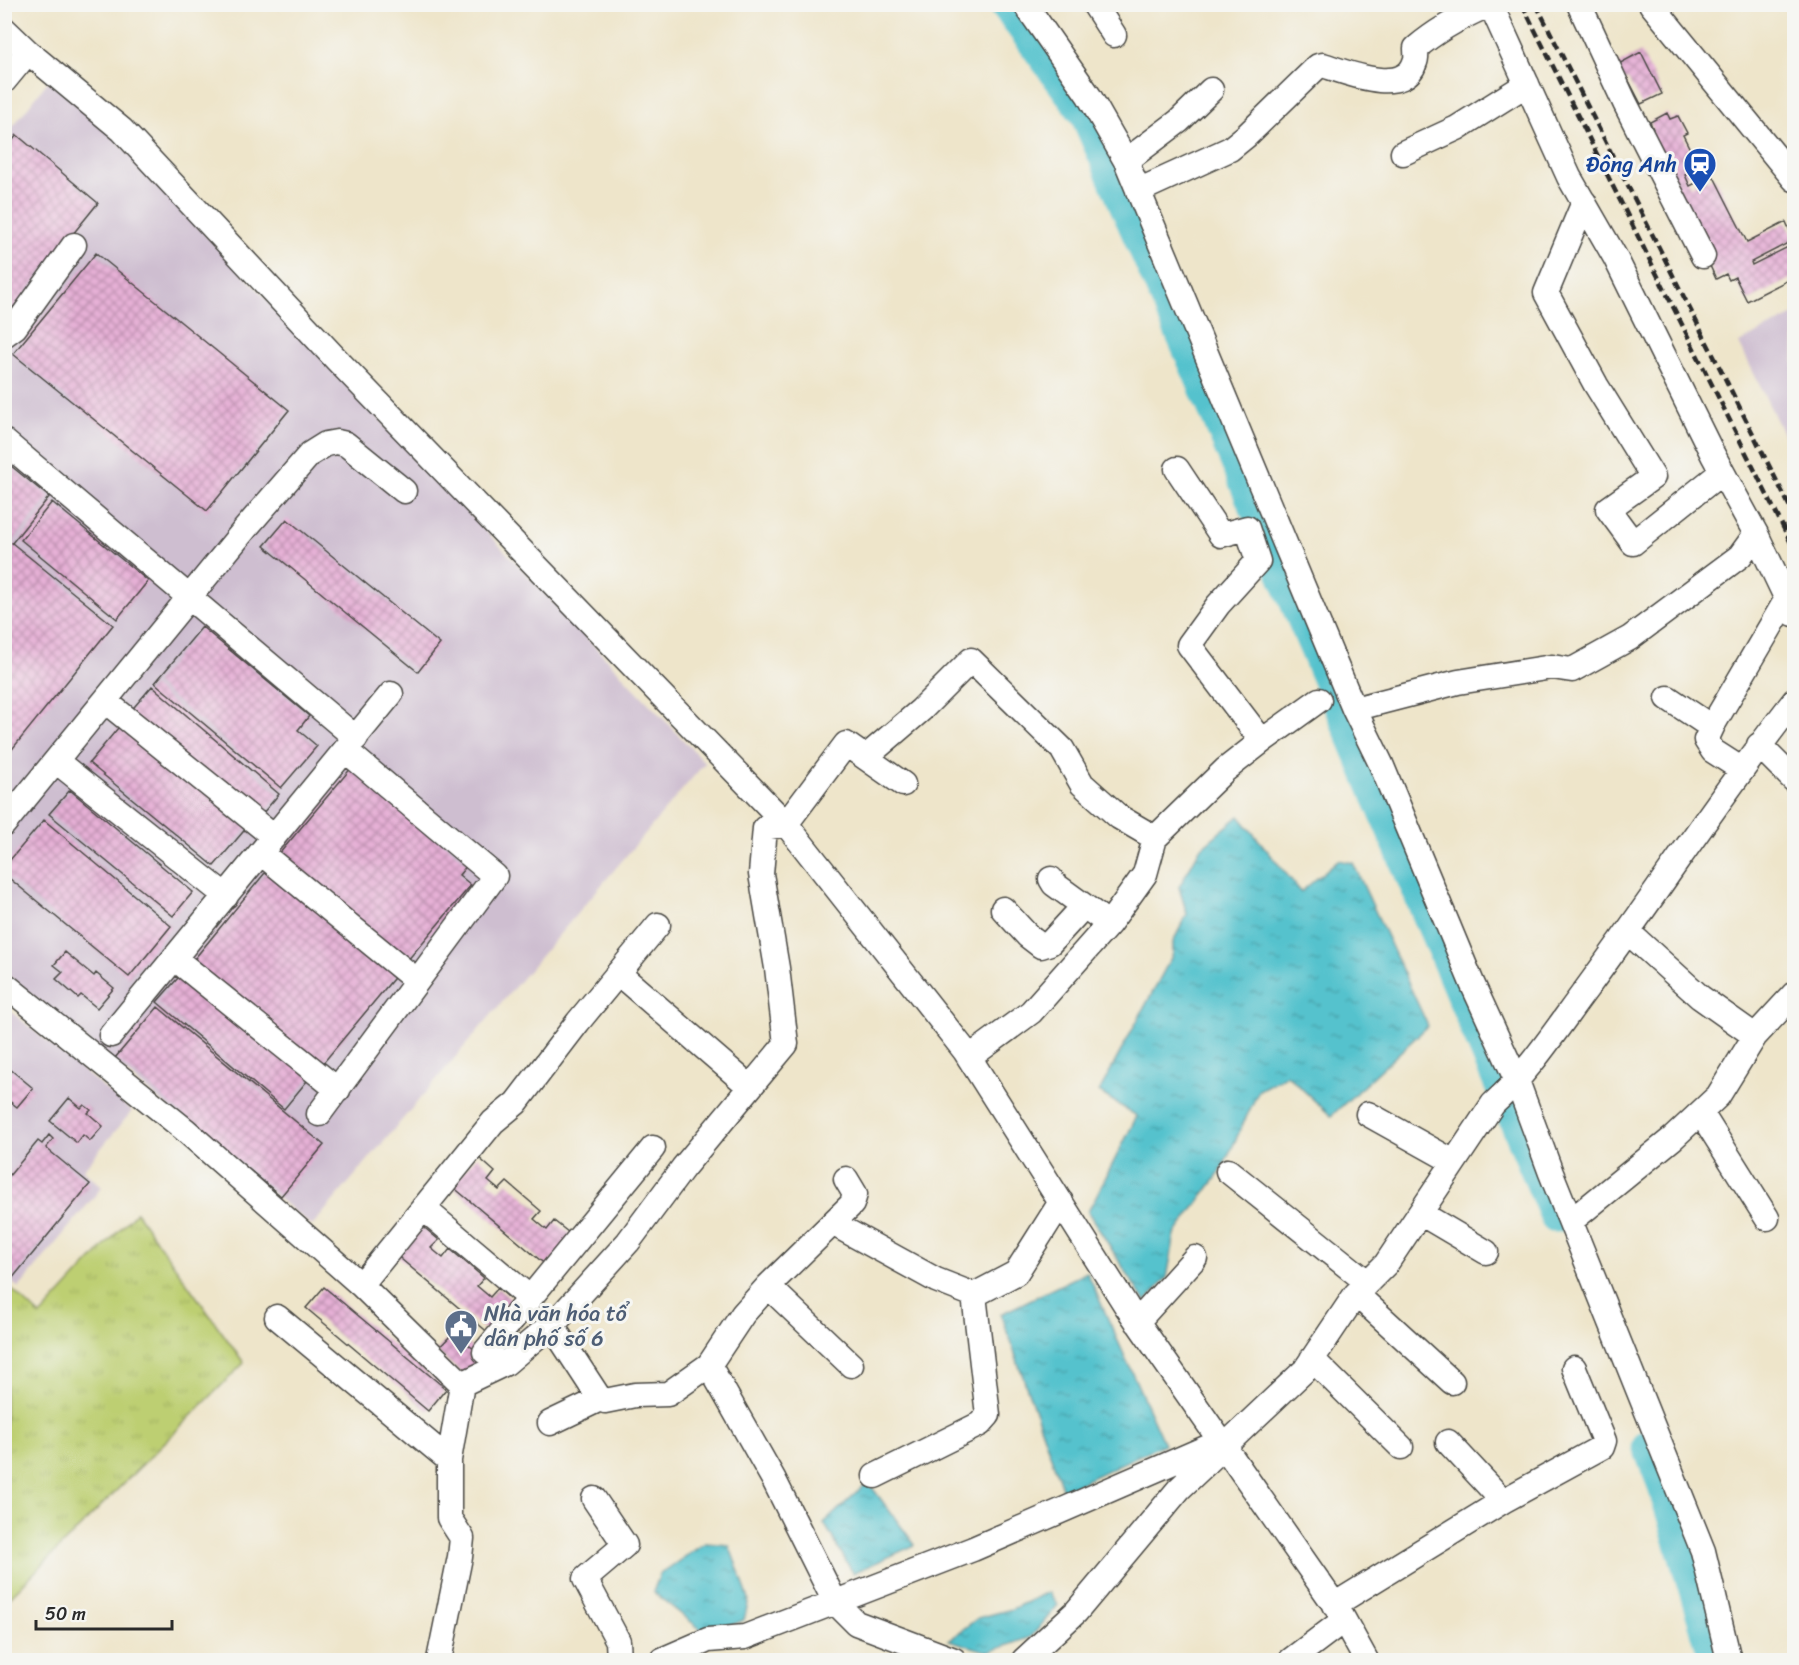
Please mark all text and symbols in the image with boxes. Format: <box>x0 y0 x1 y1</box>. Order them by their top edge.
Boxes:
place label: Đông Anh <box>1586 145 1677 184</box>
station icon: Đông Anh <box>1682 146 1718 193</box>
place label: Nhà văn hóa tổ dân phố số 6 <box>484 1294 631 1358</box>
public building icon: Nhà văn hóa tổ dân phố số 6 <box>443 1308 479 1355</box>
scale bar <box>36 1593 172 1631</box>
text: 50 m <box>45 1598 86 1630</box>

